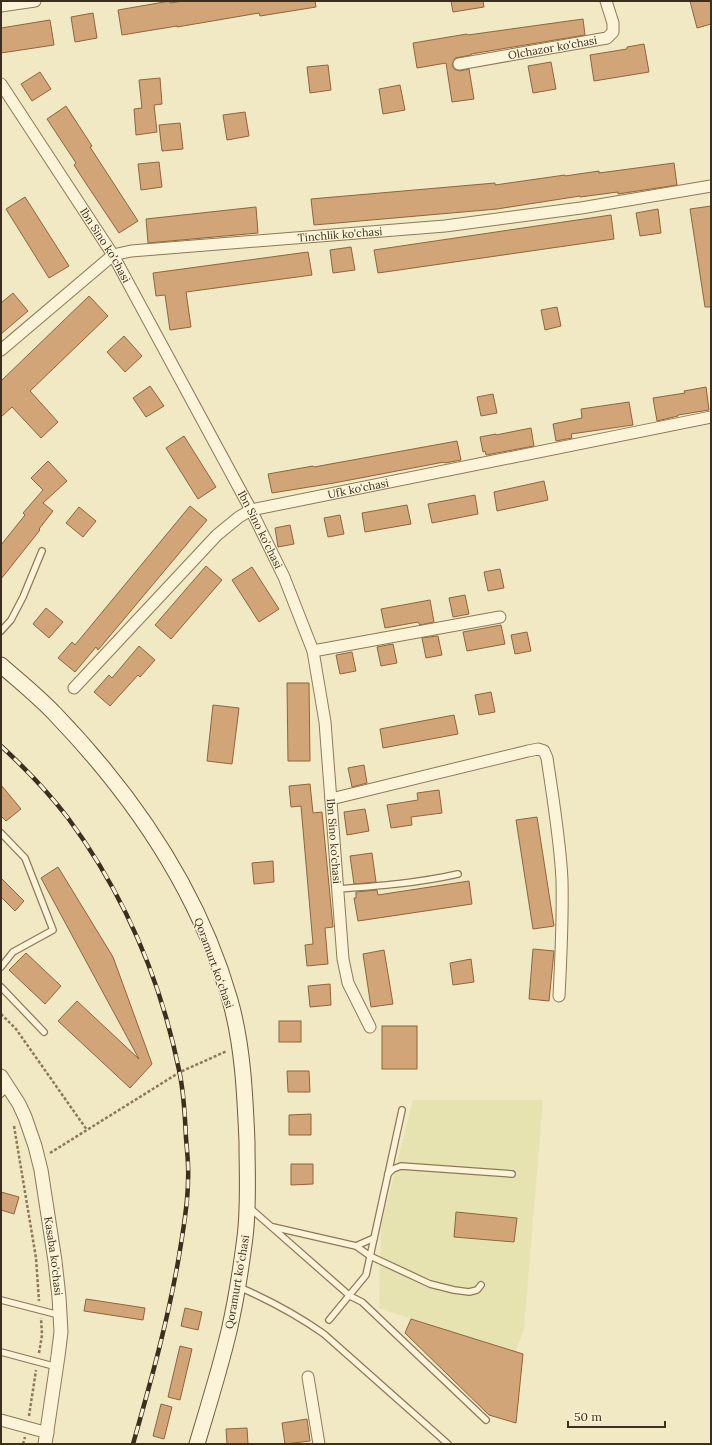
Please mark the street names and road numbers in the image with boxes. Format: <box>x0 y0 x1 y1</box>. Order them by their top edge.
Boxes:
street label: Olchazor ko'chasi <box>507 33 598 62</box>
street label: Ibn Sino ko'chasi <box>77 205 134 285</box>
street label: Tinchlik ko'chasi <box>297 224 383 245</box>
street label: Ufk ko'chasi <box>326 475 390 501</box>
street label: Ibn Sino ko'chasi <box>235 488 286 571</box>
street label: Ibn Sino ko'chasi <box>324 798 344 884</box>
street label: Qoramurt koʻchasi <box>191 916 237 1010</box>
street label: Kasaba ko'chasi <box>41 1216 66 1296</box>
street label: Qoramurt koʻchasi <box>222 1234 252 1330</box>

